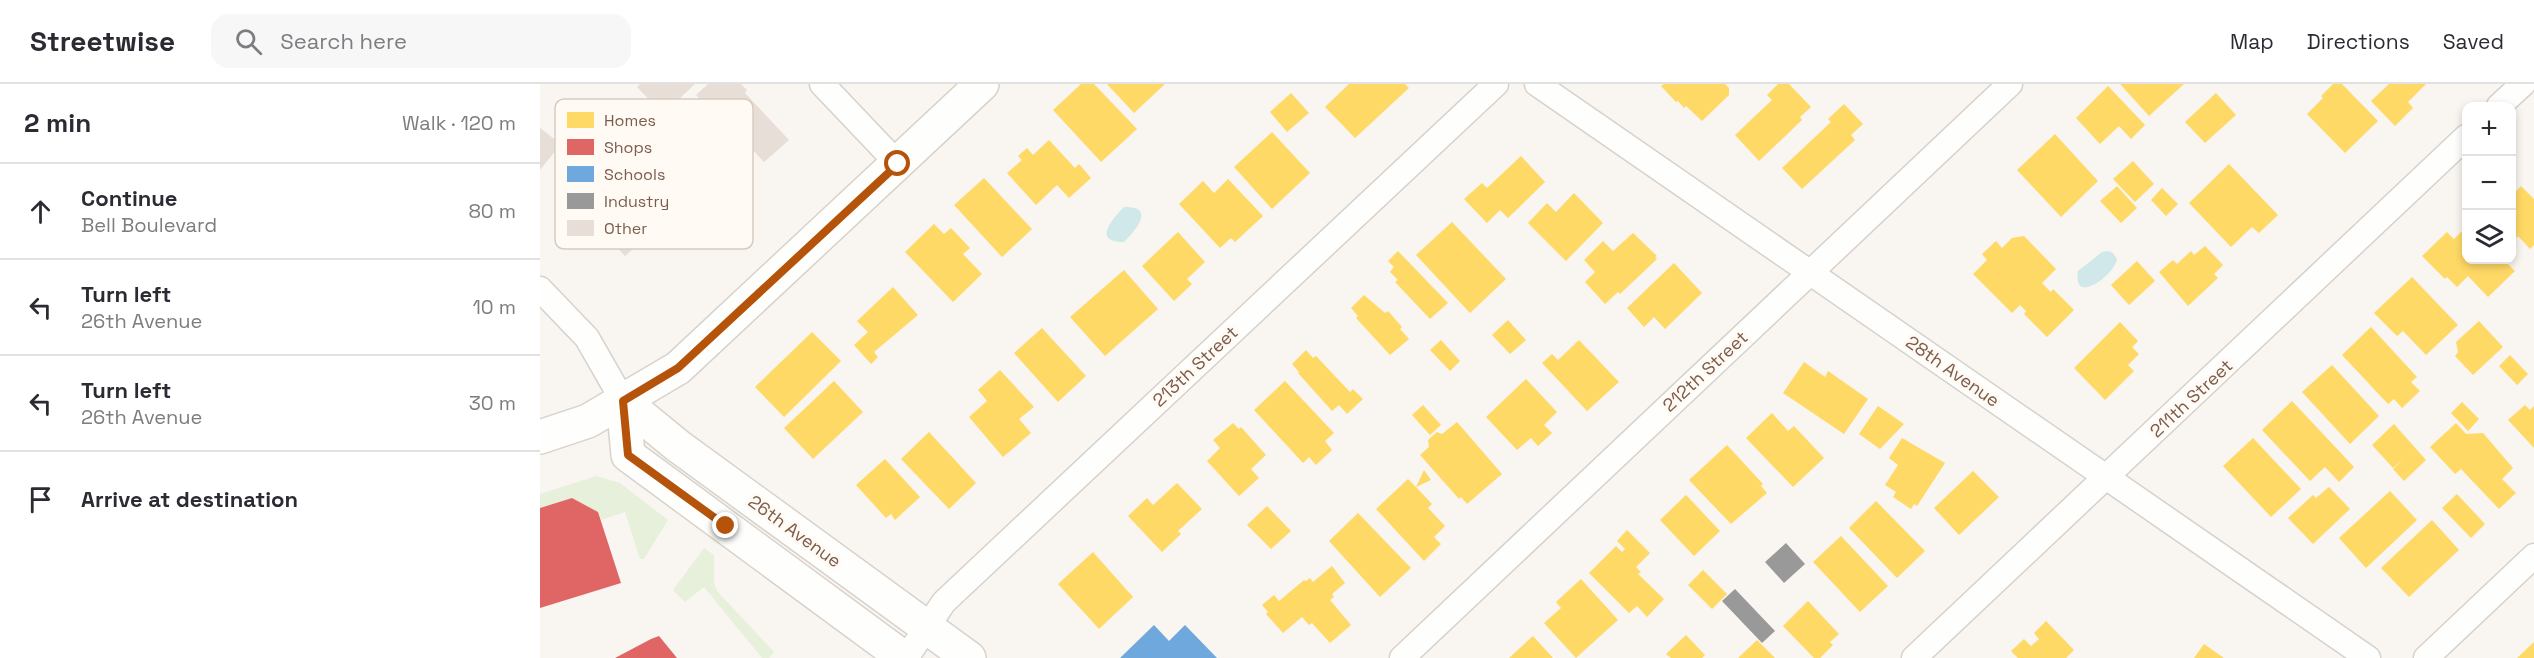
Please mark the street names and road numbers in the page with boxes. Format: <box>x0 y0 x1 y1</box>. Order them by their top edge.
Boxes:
street label: 213th Street <box>1148 321 1242 411</box>
street label: 212th Street <box>1658 326 1752 416</box>
street label: 28th Avenue <box>1902 330 2004 412</box>
street label: 211th Street <box>2145 354 2237 442</box>
street label: 26th Avenue <box>744 490 846 572</box>

